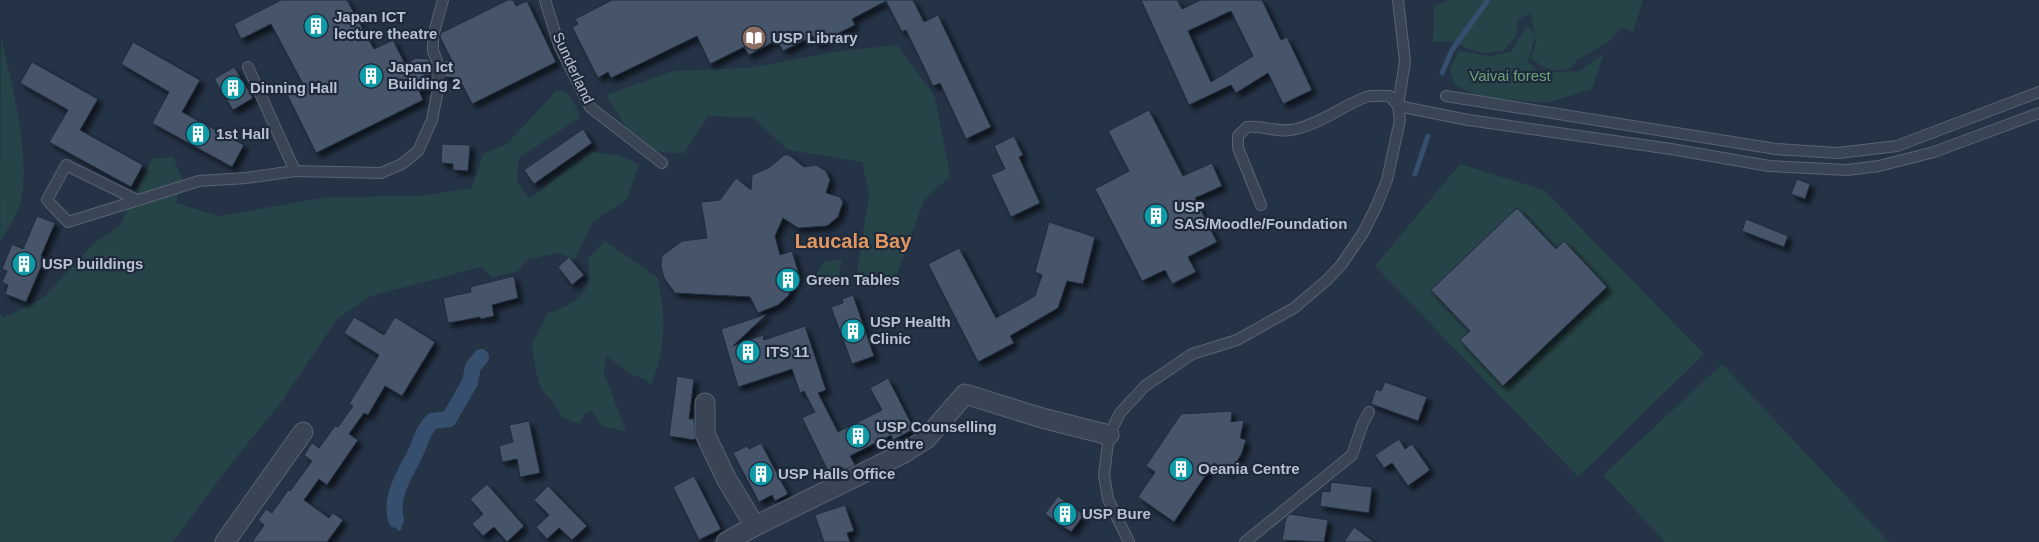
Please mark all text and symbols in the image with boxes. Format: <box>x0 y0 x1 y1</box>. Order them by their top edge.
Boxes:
place label: Japan ICT lecture theatre <box>334 8 437 42</box>
building icon: Japan ICT lecture theatre <box>303 13 329 39</box>
library icon: USP Library <box>741 25 767 51</box>
street label: Sunderland <box>550 29 597 106</box>
place label: USP Library <box>772 29 858 46</box>
place label: Japan Ict Building 2 <box>388 58 461 92</box>
building icon: Japan Ict Building 2 <box>358 63 384 89</box>
park label: Vaivai forest <box>1469 67 1552 84</box>
building icon: Dinning Hall <box>220 75 246 101</box>
place label: Dinning Hall <box>250 79 338 96</box>
building icon: 1st Hall <box>185 121 211 147</box>
place label: 1st Hall <box>216 125 269 142</box>
place label: USP SAS/Moodle/Foundation <box>1174 198 1347 232</box>
building icon: USP SAS/Moodle/Foundation <box>1143 203 1169 229</box>
district label: Laucala Bay <box>795 230 912 252</box>
building icon: USP buildings <box>11 251 37 277</box>
place label: USP buildings <box>42 255 143 272</box>
building icon: Green Tables <box>775 267 801 293</box>
place label: Green Tables <box>806 271 900 288</box>
place label: USP Health Clinic <box>870 313 951 347</box>
building icon: USP Health Clinic <box>840 318 866 344</box>
building icon: ITS 11 <box>735 339 761 365</box>
place label: ITS 11 <box>766 343 809 360</box>
place label: USP Counselling Centre <box>876 418 997 452</box>
building icon: USP Counselling Centre <box>845 423 871 449</box>
building icon: Oeania Centre <box>1168 456 1194 482</box>
place label: Oeania Centre <box>1198 460 1300 477</box>
building icon: USP Halls Office <box>748 461 774 487</box>
place label: USP Halls Office <box>778 465 895 482</box>
building icon: USP Bure <box>1052 501 1078 527</box>
place label: USP Bure <box>1082 505 1151 522</box>

